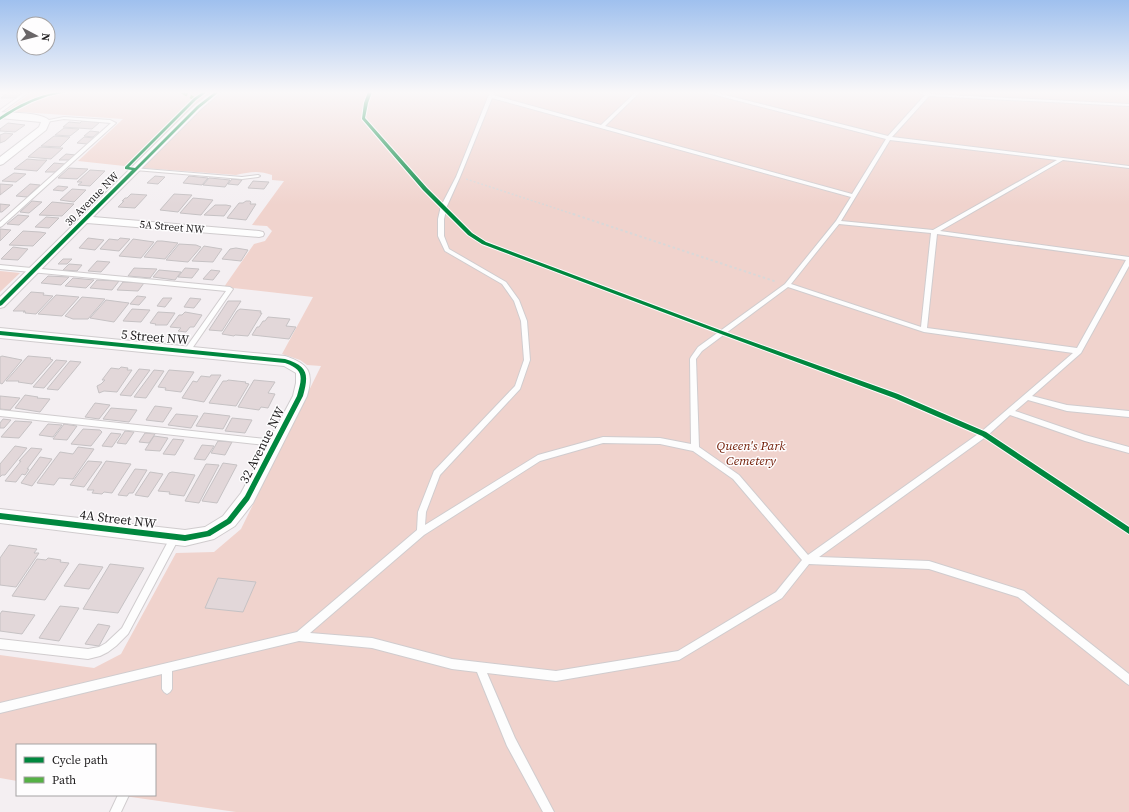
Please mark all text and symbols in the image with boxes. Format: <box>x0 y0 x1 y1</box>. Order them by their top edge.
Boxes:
north arrow <box>16 16 56 56</box>
text: N <box>37 32 53 42</box>
street label: 30 Avenue NW <box>62 168 123 229</box>
street label: 5A Street NW <box>139 217 205 237</box>
street label: 5 Street NW <box>120 326 190 348</box>
street label: 32 Avenue NW <box>235 403 289 486</box>
park label: Queen's Park Cemetery <box>717 437 786 469</box>
street label: 4A Street NW <box>79 506 158 532</box>
legend <box>16 744 156 796</box>
text: Cycle path <box>52 752 108 768</box>
text: Path <box>52 772 76 788</box>

